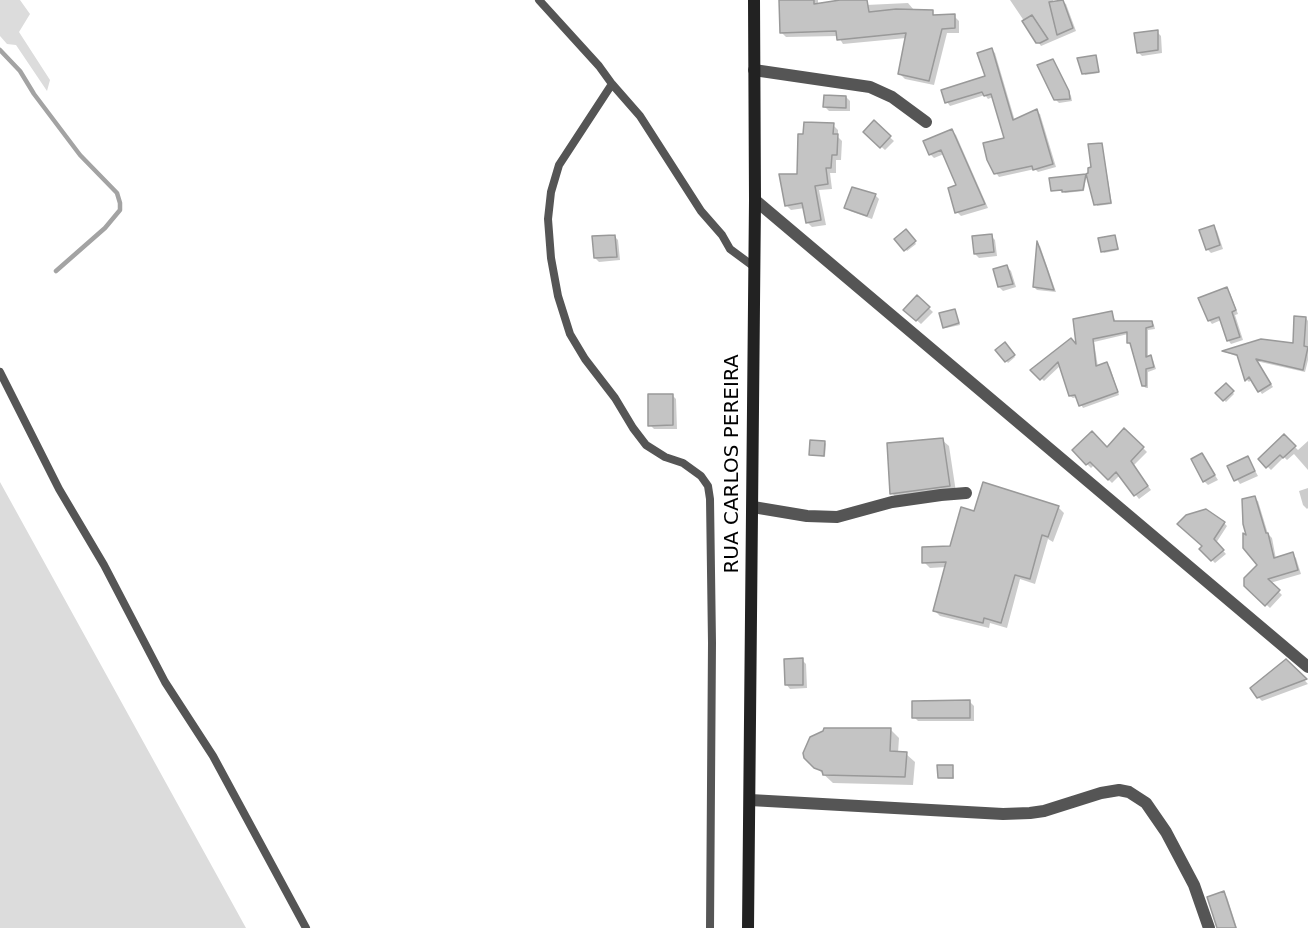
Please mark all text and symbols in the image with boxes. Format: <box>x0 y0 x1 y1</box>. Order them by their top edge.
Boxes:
street label: RUA CARLOS PEREIRA <box>721 354 745 574</box>

